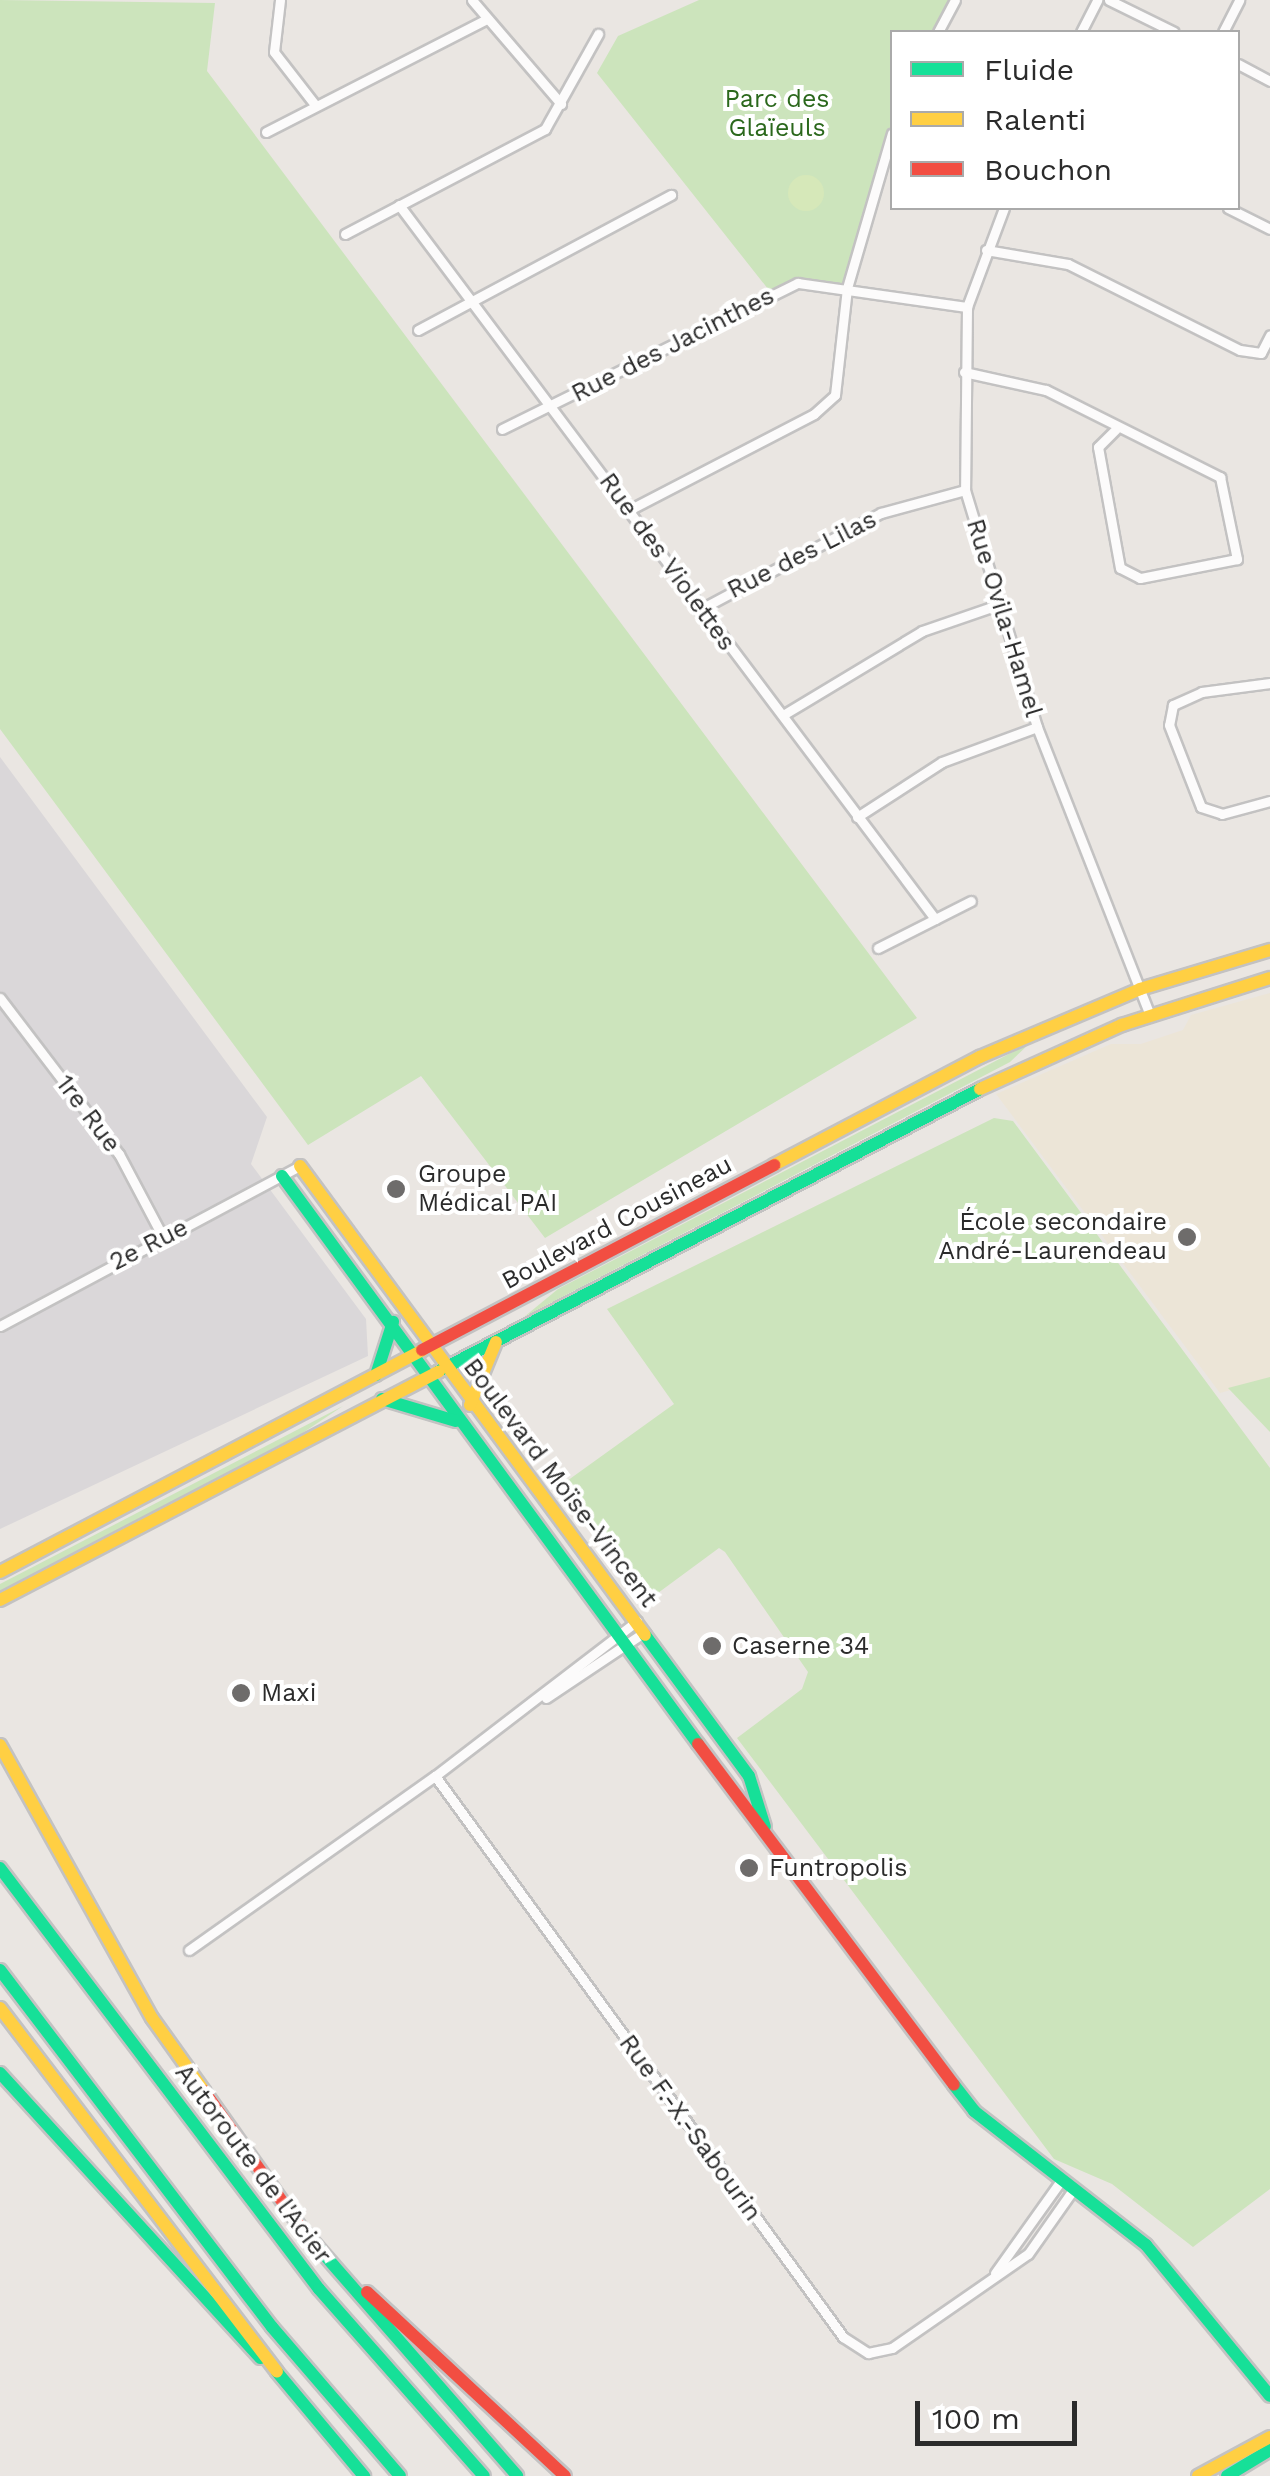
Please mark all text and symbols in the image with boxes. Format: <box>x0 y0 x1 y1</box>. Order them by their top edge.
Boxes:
legend <box>890 30 1240 210</box>
text: Fluide <box>984 52 1074 87</box>
park label: Parc des Glaïeuls <box>725 85 829 144</box>
text: Ralenti <box>984 102 1086 137</box>
text: Bouchon <box>984 152 1112 187</box>
street label: Rue des Jacinthes <box>566 281 780 409</box>
street label: Rue des Violettes <box>592 467 742 657</box>
street label: Rue des Lilas <box>723 505 881 605</box>
street label: Rue Ovila-Hamel <box>960 515 1048 721</box>
street label: 1re Rue <box>49 1070 127 1158</box>
street label: Boulevard Cousineau <box>497 1150 737 1296</box>
place label: Groupe Médical PAI <box>418 1160 558 1219</box>
marker: Groupe Médical PAI <box>383 1176 409 1202</box>
place label: École secondaire André-Laurendeau <box>938 1208 1167 1267</box>
street label: 2e Rue <box>105 1213 193 1277</box>
marker: École secondaire André-Laurendeau <box>1176 1226 1198 1248</box>
street label: Boulevard Moïse-Vincent <box>457 1353 663 1613</box>
place label: Caserne 34 <box>732 1631 869 1661</box>
marker: Caserne 34 <box>701 1635 723 1657</box>
place label: Maxi <box>261 1678 316 1708</box>
marker: Maxi <box>230 1682 252 1704</box>
place label: Funtropolis <box>769 1853 907 1883</box>
marker: Funtropolis <box>738 1857 760 1879</box>
street label: Rue F.-X.-Sabourin <box>612 2029 768 2227</box>
street label: Autoroute de l'Acier <box>168 2059 338 2269</box>
scale bar <box>920 2381 1082 2443</box>
text: 100 m <box>932 2401 1020 2436</box>

